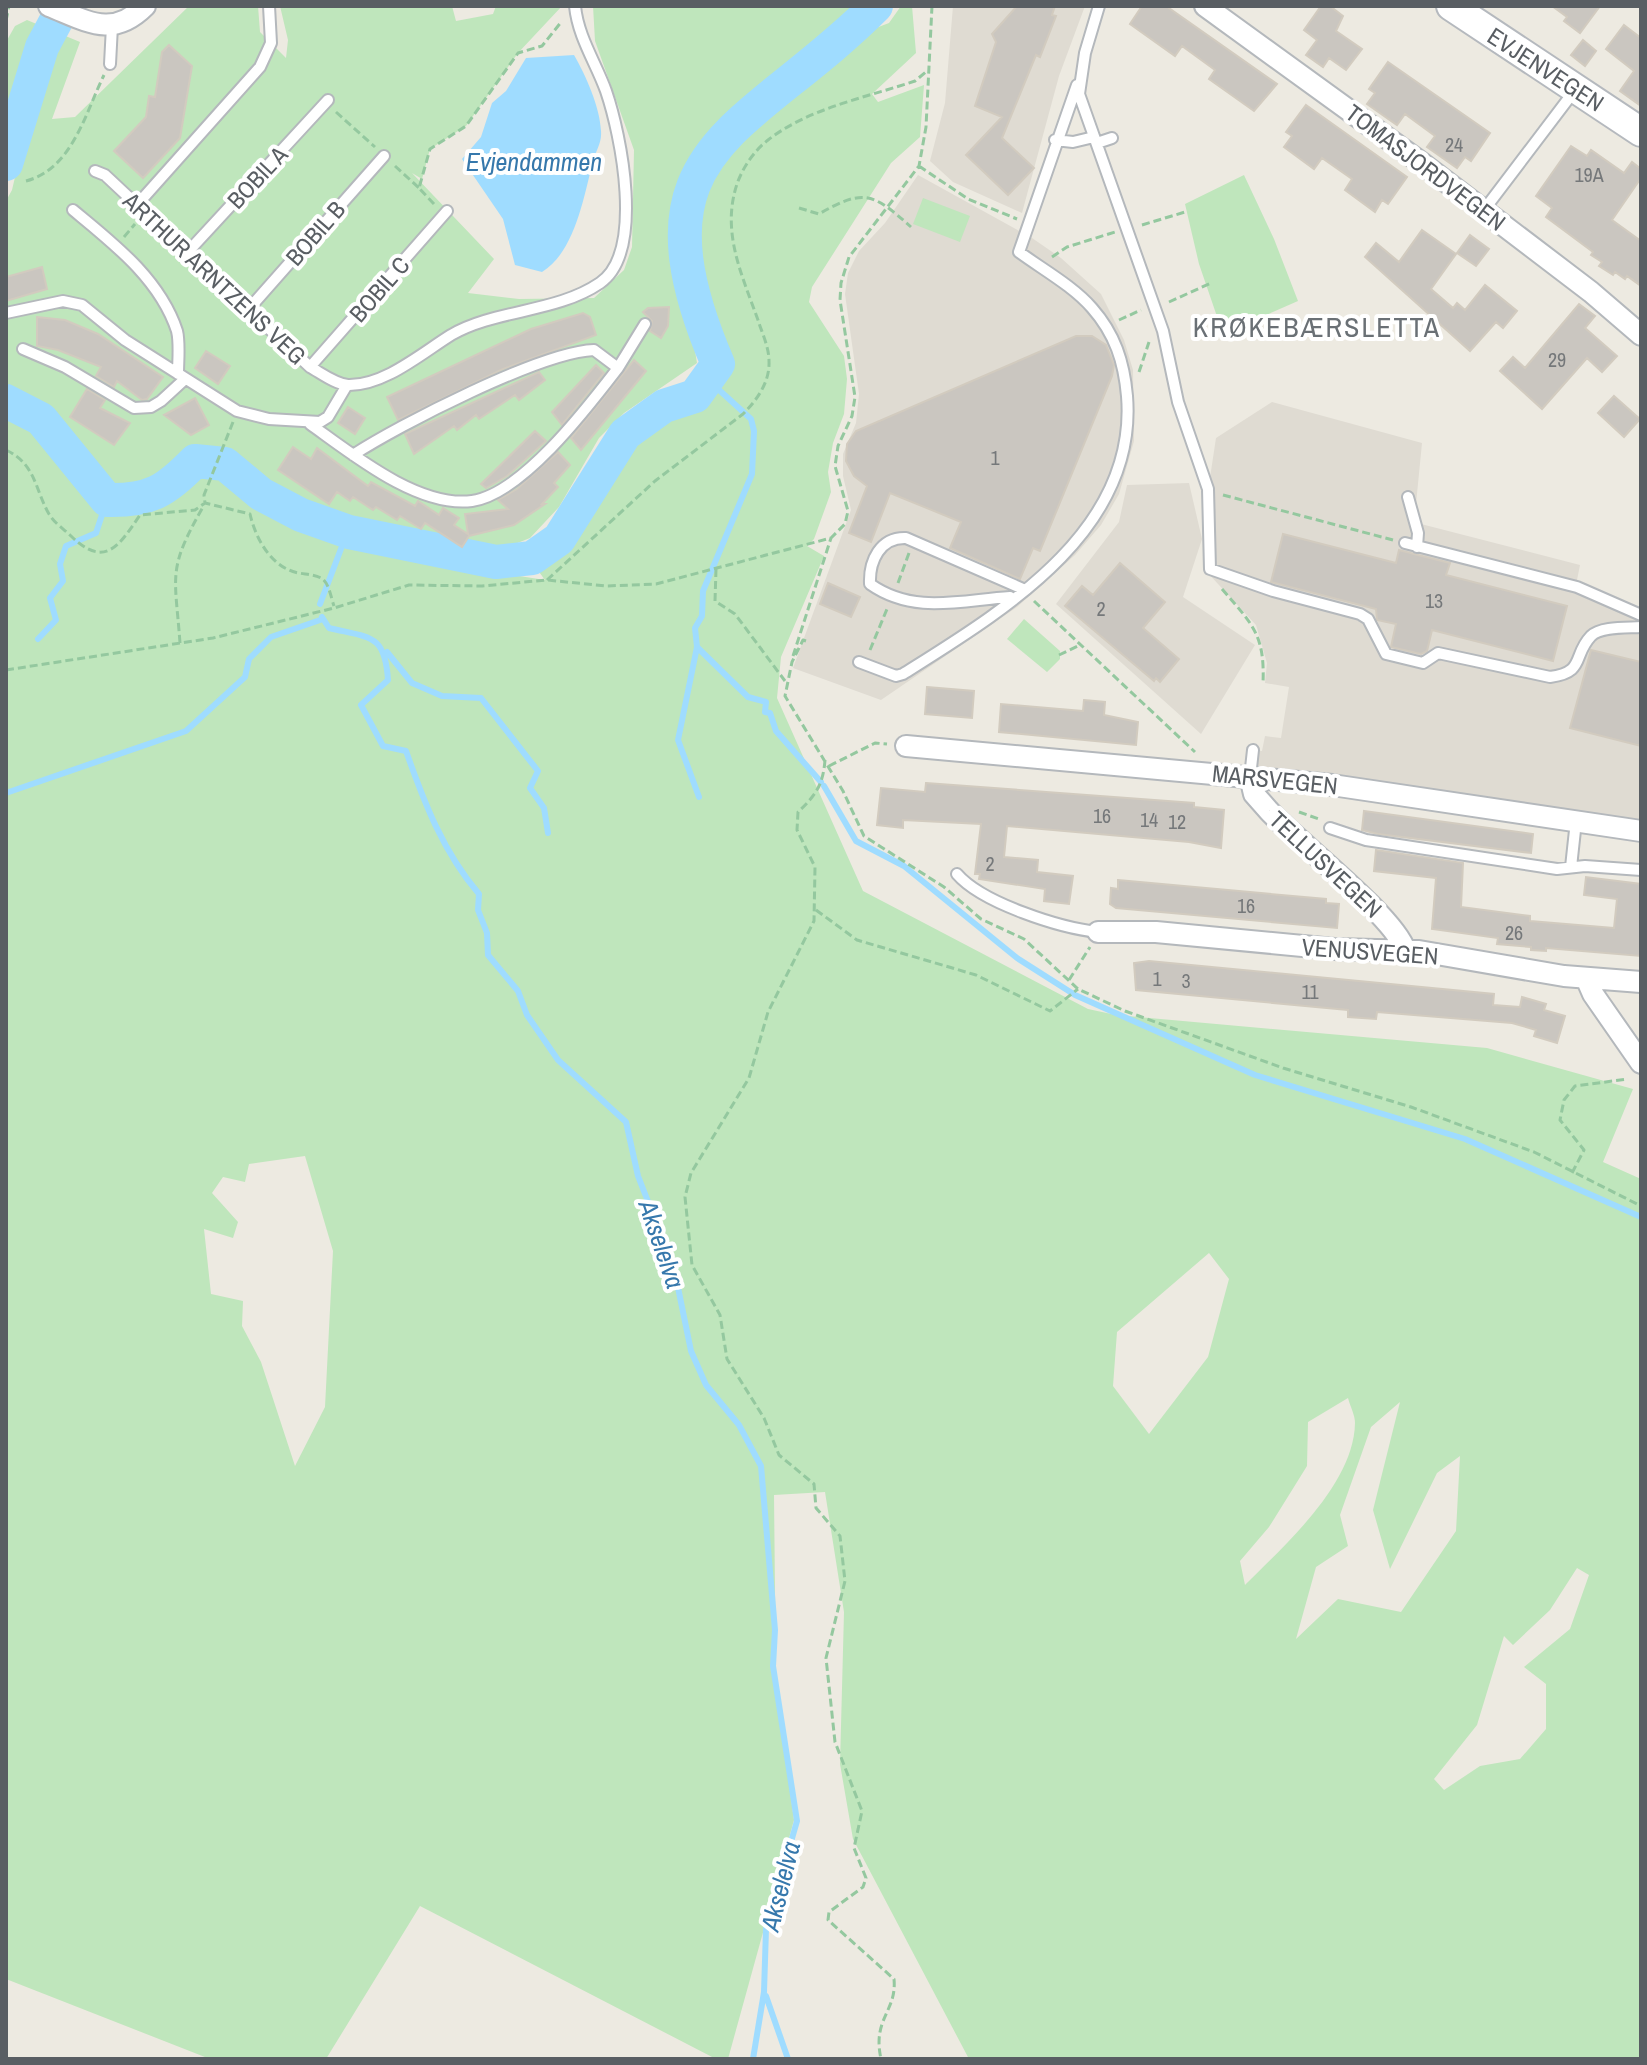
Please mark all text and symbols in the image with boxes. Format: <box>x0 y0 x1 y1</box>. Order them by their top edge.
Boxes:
street label: EVJENVEGEN <box>1482 20 1610 118</box>
street label: TOMASJORDVEGEN <box>1340 96 1512 238</box>
house number: 24 <box>1445 131 1463 158</box>
street label: BOBIL A <box>220 138 295 215</box>
water label: Evjendammen <box>466 144 602 179</box>
house number: 19A <box>1574 161 1604 188</box>
street label: ARTHUR ARNTZENS VEG <box>116 184 313 371</box>
street label: BOBIL B <box>278 194 352 272</box>
street label: BOBIL C <box>342 249 416 329</box>
district label: KRØKEBÆRSLETTA <box>1193 308 1441 346</box>
house number: 29 <box>1548 346 1566 373</box>
house number: 1 <box>990 444 1000 471</box>
house number: 13 <box>1425 587 1443 614</box>
house number: 2 <box>1096 595 1106 622</box>
street label: MARSVEGEN <box>1211 757 1339 801</box>
house number: 16 <box>1093 802 1111 829</box>
street label: TELLUSVEGEN <box>1263 803 1389 925</box>
house number: 14 <box>1140 806 1158 833</box>
house number: 12 <box>1168 808 1186 835</box>
house number: 2 <box>985 850 995 877</box>
house number: 16 <box>1237 892 1255 919</box>
house number: 26 <box>1505 919 1523 946</box>
street label: VENUSVEGEN <box>1301 930 1439 972</box>
house number: 1 <box>1152 965 1162 992</box>
house number: 3 <box>1181 967 1191 994</box>
house number: 11 <box>1301 978 1319 1005</box>
water label: Akselelva <box>630 1194 693 1293</box>
water label: Akselelva <box>752 1837 808 1935</box>

